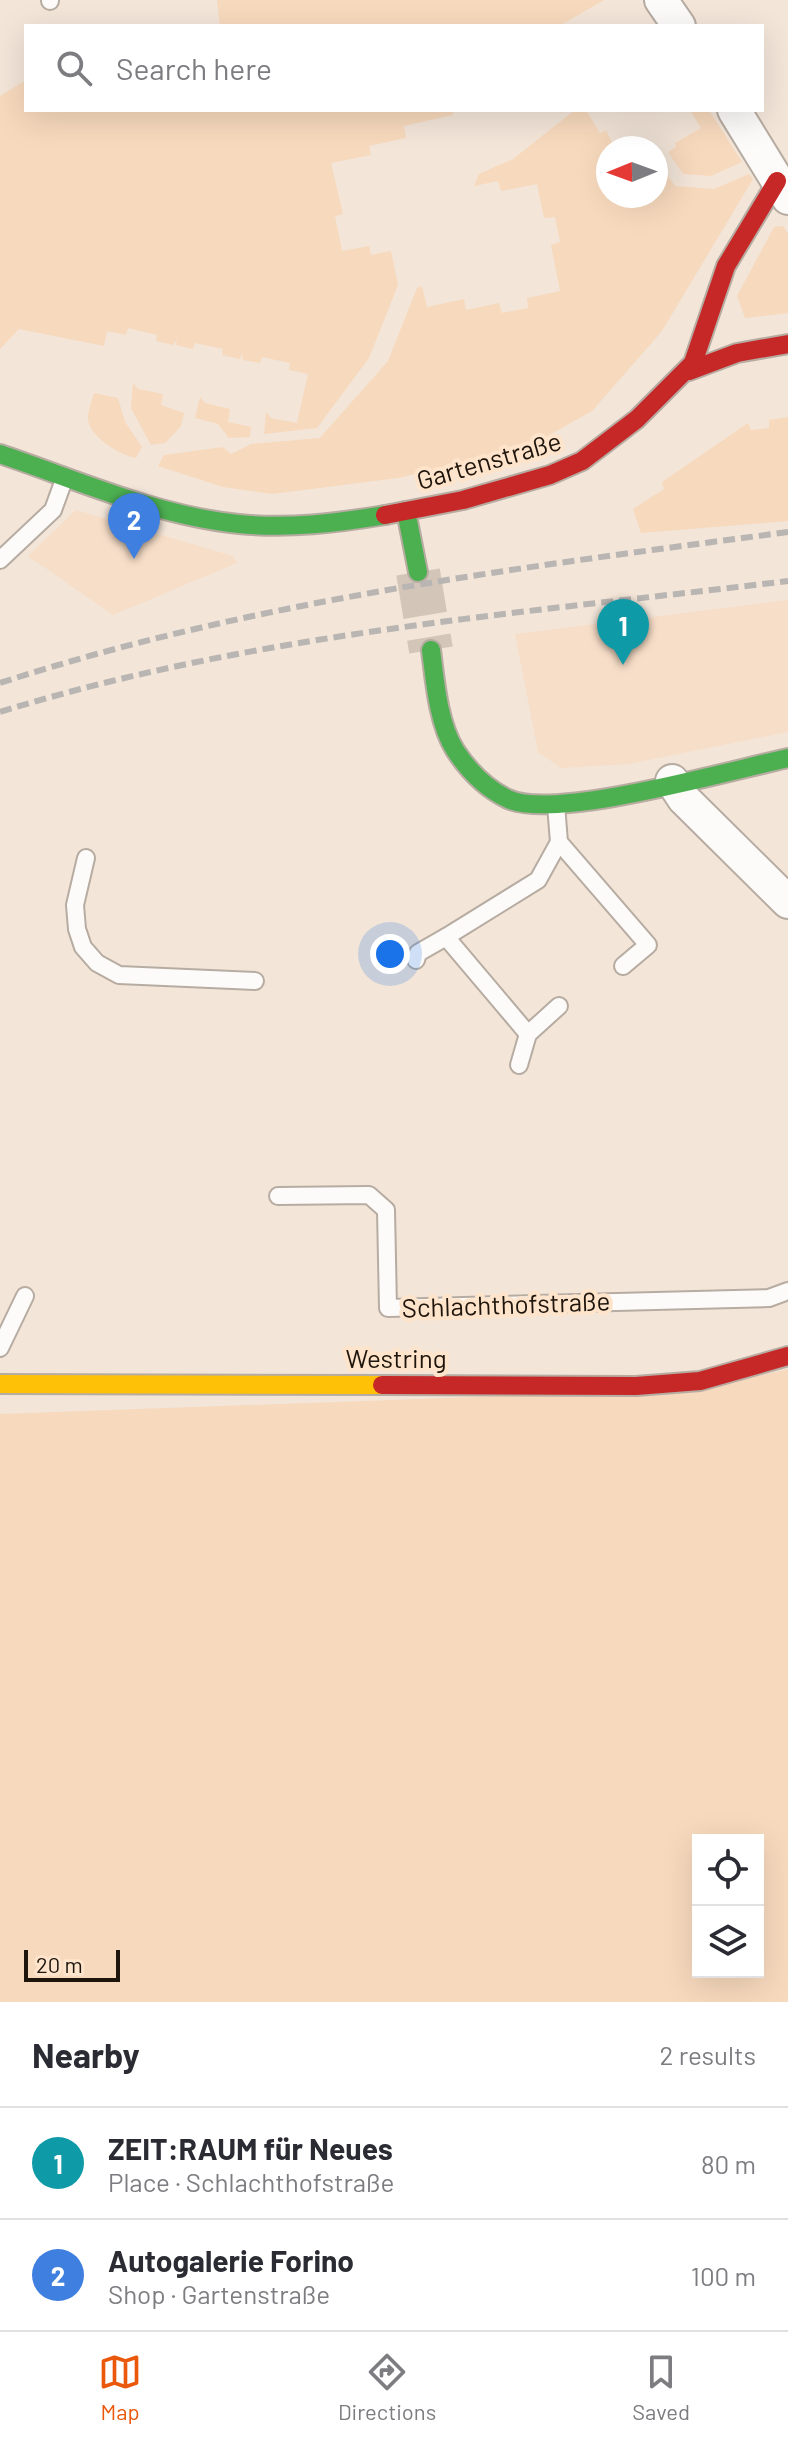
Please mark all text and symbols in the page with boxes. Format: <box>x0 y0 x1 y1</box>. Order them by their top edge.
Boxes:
search box <box>24 24 764 112</box>
icon: search <box>52 46 96 90</box>
text: Search here <box>116 50 272 86</box>
north arrow <box>596 136 668 208</box>
street label: Gartenstraße <box>413 424 564 495</box>
pin: 2 <box>108 493 160 559</box>
pin: 1 <box>597 599 649 665</box>
your location <box>370 934 410 974</box>
street label: Schlachthofstraße <box>401 1284 611 1323</box>
street label: Westring <box>345 1342 447 1373</box>
map controls <box>692 1834 764 1978</box>
button: locate <box>692 1834 764 1906</box>
button: layers <box>692 1906 764 1978</box>
scale bar <box>24 1946 120 1982</box>
text: 20 m <box>36 1951 83 1977</box>
text: Nearby <box>32 2034 140 2075</box>
text: 2 results <box>660 2039 756 2070</box>
text: ZEIT:RAUM für Neues <box>108 2130 393 2166</box>
text: 1 <box>53 2148 63 2179</box>
text: 80 m <box>701 2148 756 2179</box>
text: Place · Schlachthofstraße <box>108 2166 394 2197</box>
text: Autogalerie Forino <box>108 2242 354 2278</box>
text: 2 <box>51 2260 65 2291</box>
text: 100 m <box>691 2260 756 2291</box>
text: Shop · Gartenstraße <box>108 2278 330 2309</box>
tab: Map <box>98 2350 142 2424</box>
tab: Directions <box>338 2350 436 2424</box>
tab: Saved <box>632 2350 690 2424</box>

